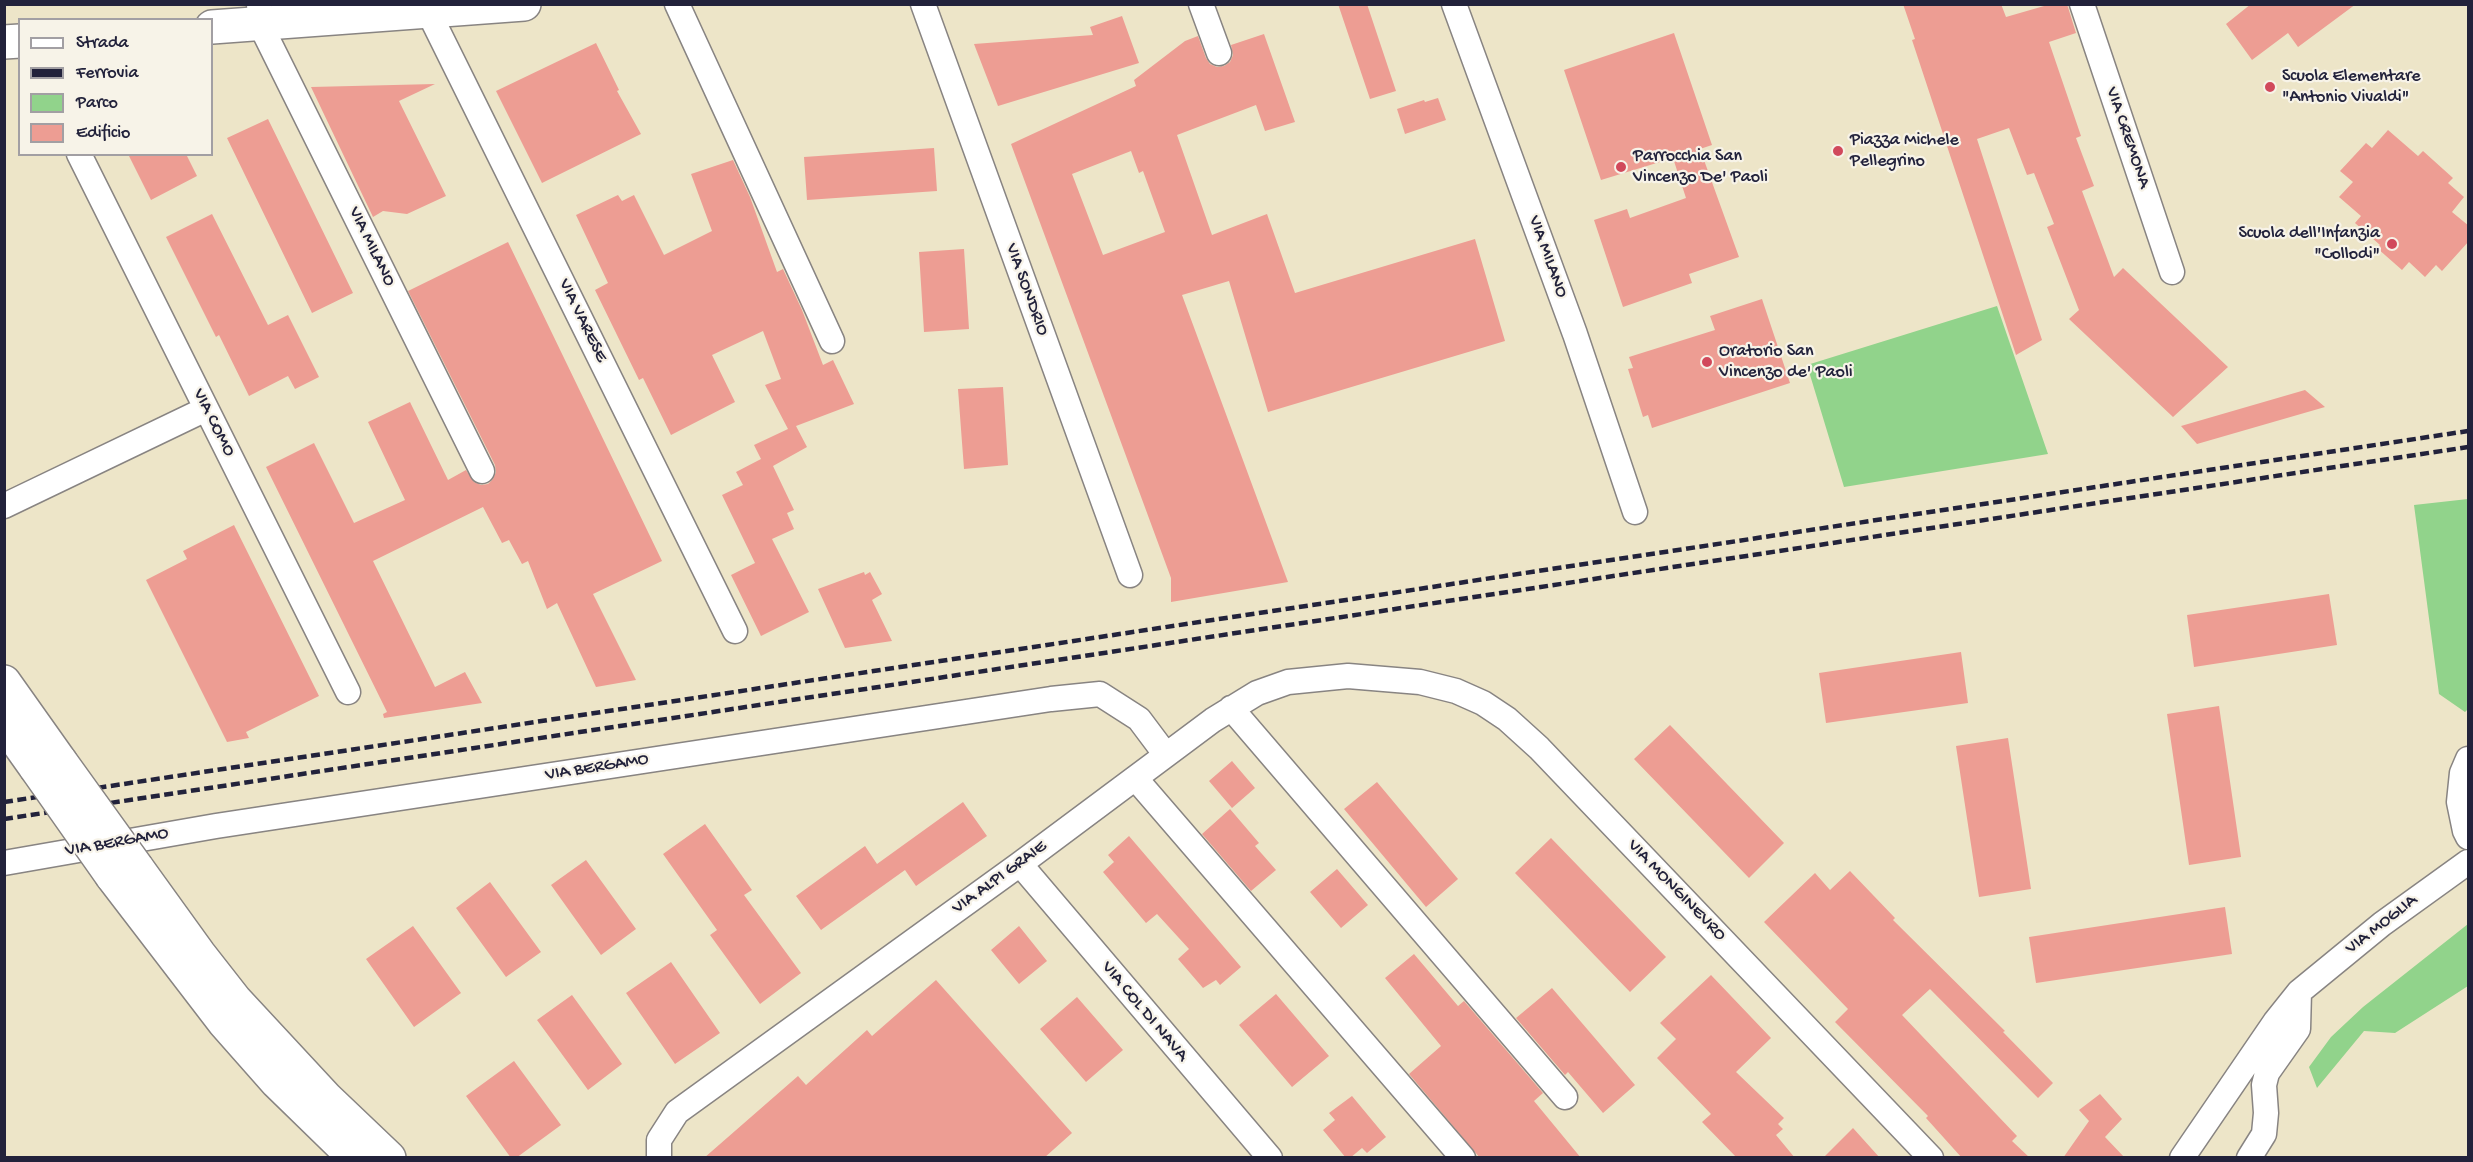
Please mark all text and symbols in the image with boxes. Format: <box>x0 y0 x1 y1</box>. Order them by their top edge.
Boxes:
legend <box>18 18 213 156</box>
text: Strada <box>76 33 129 54</box>
text: Ferrovia <box>76 63 138 84</box>
place label: Scuola Elementare "Antonio Vivaldi" <box>2282 66 2421 109</box>
marker: Scuola Elementare "Antonio Vivaldi" <box>2263 80 2277 94</box>
street label: VIA CREMONA <box>2100 85 2154 191</box>
text: Parco <box>76 93 118 114</box>
text: Edificio <box>76 123 130 144</box>
place label: Piazza Michele Pellegrino <box>1850 130 1959 172</box>
marker: Piazza Michele Pellegrino <box>1831 144 1845 158</box>
place label: Parrocchia San Vincenzo De' Paoli <box>1633 146 1768 188</box>
marker: Parrocchia San Vincenzo De' Paoli <box>1614 160 1628 174</box>
street label: VIA MILANO <box>342 204 400 290</box>
street label: VIA MILANO <box>1522 213 1572 301</box>
place label: Scuola dell'Infanzia "Collodi" <box>2238 223 2380 266</box>
marker: Scuola dell'Infanzia "Collodi" <box>2385 237 2399 251</box>
street label: VIA SONDRIO <box>999 241 1053 339</box>
street label: VIA VARESE <box>553 276 611 366</box>
place label: Oratorio San Vincenzo de' Paoli <box>1719 341 1853 384</box>
marker: Oratorio San Vincenzo de' Paoli <box>1700 355 1714 369</box>
street label: VIA COMO <box>187 386 239 460</box>
street label: VIA BERGAMO <box>544 749 650 787</box>
street label: VIA BERGAMO <box>64 823 170 863</box>
street label: VIA ALPI GRAIE <box>948 836 1052 920</box>
street label: VIA MONGINEVRO <box>1622 836 1730 946</box>
street label: VIA MOGLIA <box>2342 890 2422 960</box>
street label: VIA COL DI NAVA <box>1096 958 1192 1066</box>

